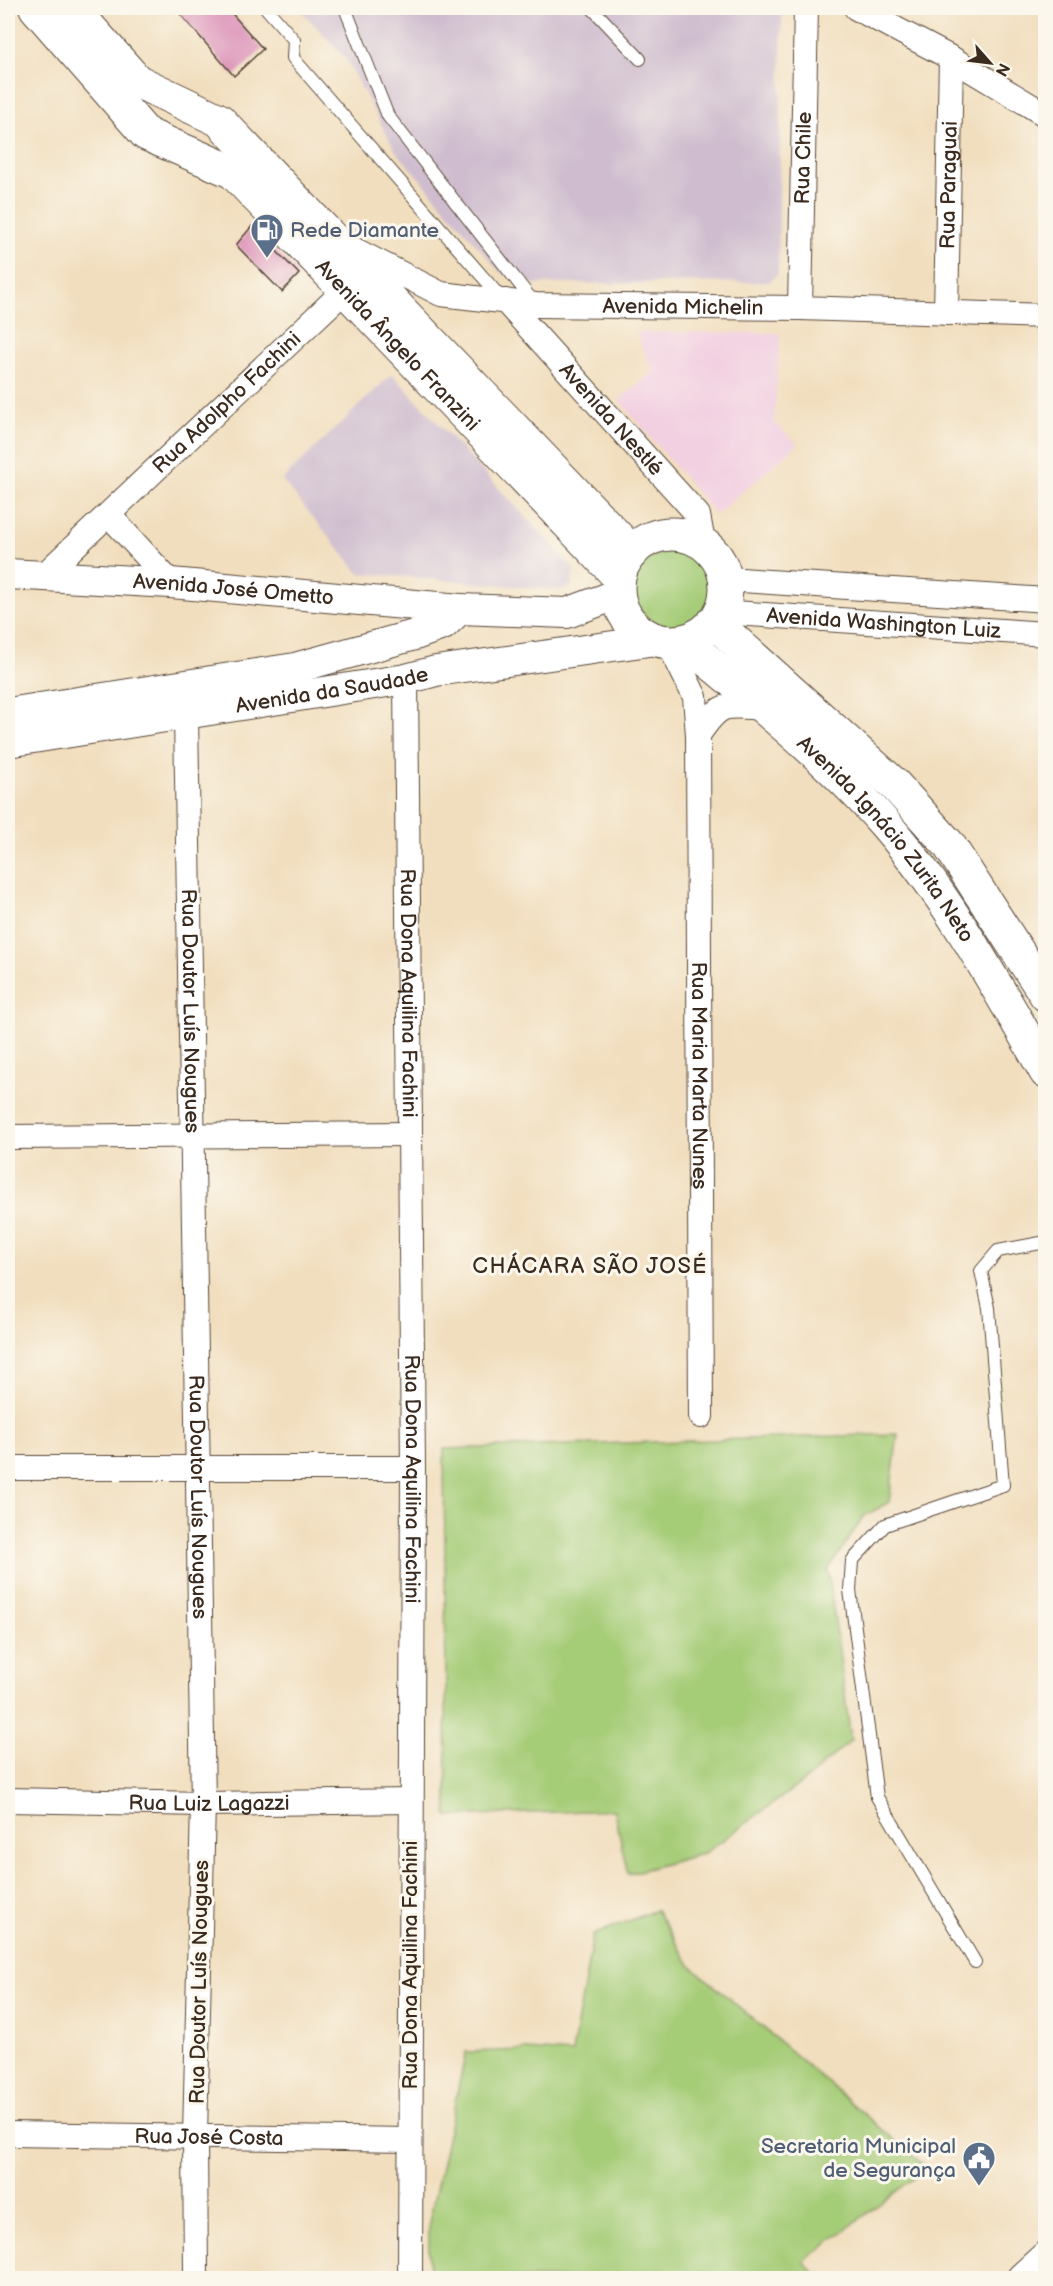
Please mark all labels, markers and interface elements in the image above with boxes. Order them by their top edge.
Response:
north arrow [960,33,1020,93]
text: N [991,60,1013,79]
street label: Rua Chile [790,111,817,205]
street label: Rua Paraguai [935,121,963,249]
fuel station icon: Rede Diamante [249,212,285,259]
place label: Rede Diamante [290,218,439,243]
street label: Avenida Ângelo Franzini [310,254,485,436]
street label: Avenida Michelin [603,294,764,321]
street label: Rua Adolpho Fachini [147,327,306,479]
street label: Avenida Nestlé [554,358,669,481]
street label: Avenida José Ometto [133,569,335,611]
street label: Avenida Washington Luiz [766,603,1003,644]
street label: Avenida da Saudade [234,662,431,719]
street label: Avenida Ignácio Zurita Neto [792,731,979,947]
street label: Rua Dona Aquilina Fachini [395,868,422,1118]
street label: Rua Doutor Luís Nougues [176,889,205,1133]
street label: Rua Maria Marta Nunes [686,962,712,1190]
district label: CHÁCARA SÃO JOSÉ [472,1252,708,1280]
street label: Rua Dona Aquilina Fachini [399,1354,425,1604]
street label: Rua Doutor Luís Nougues [183,1375,212,1619]
street label: Rua Luiz Lagazzi [128,1790,290,1817]
street label: Rua Dona Aquilina Fachini [398,1840,423,2090]
street label: Rua Doutor Luís Nougues [185,1860,214,2104]
street label: Rua José Costa [134,2124,284,2151]
place label: Secretaria Municipal de Segurança [761,2134,956,2183]
public building icon: Secretaria Municipal de Segurança [961,2140,997,2187]

